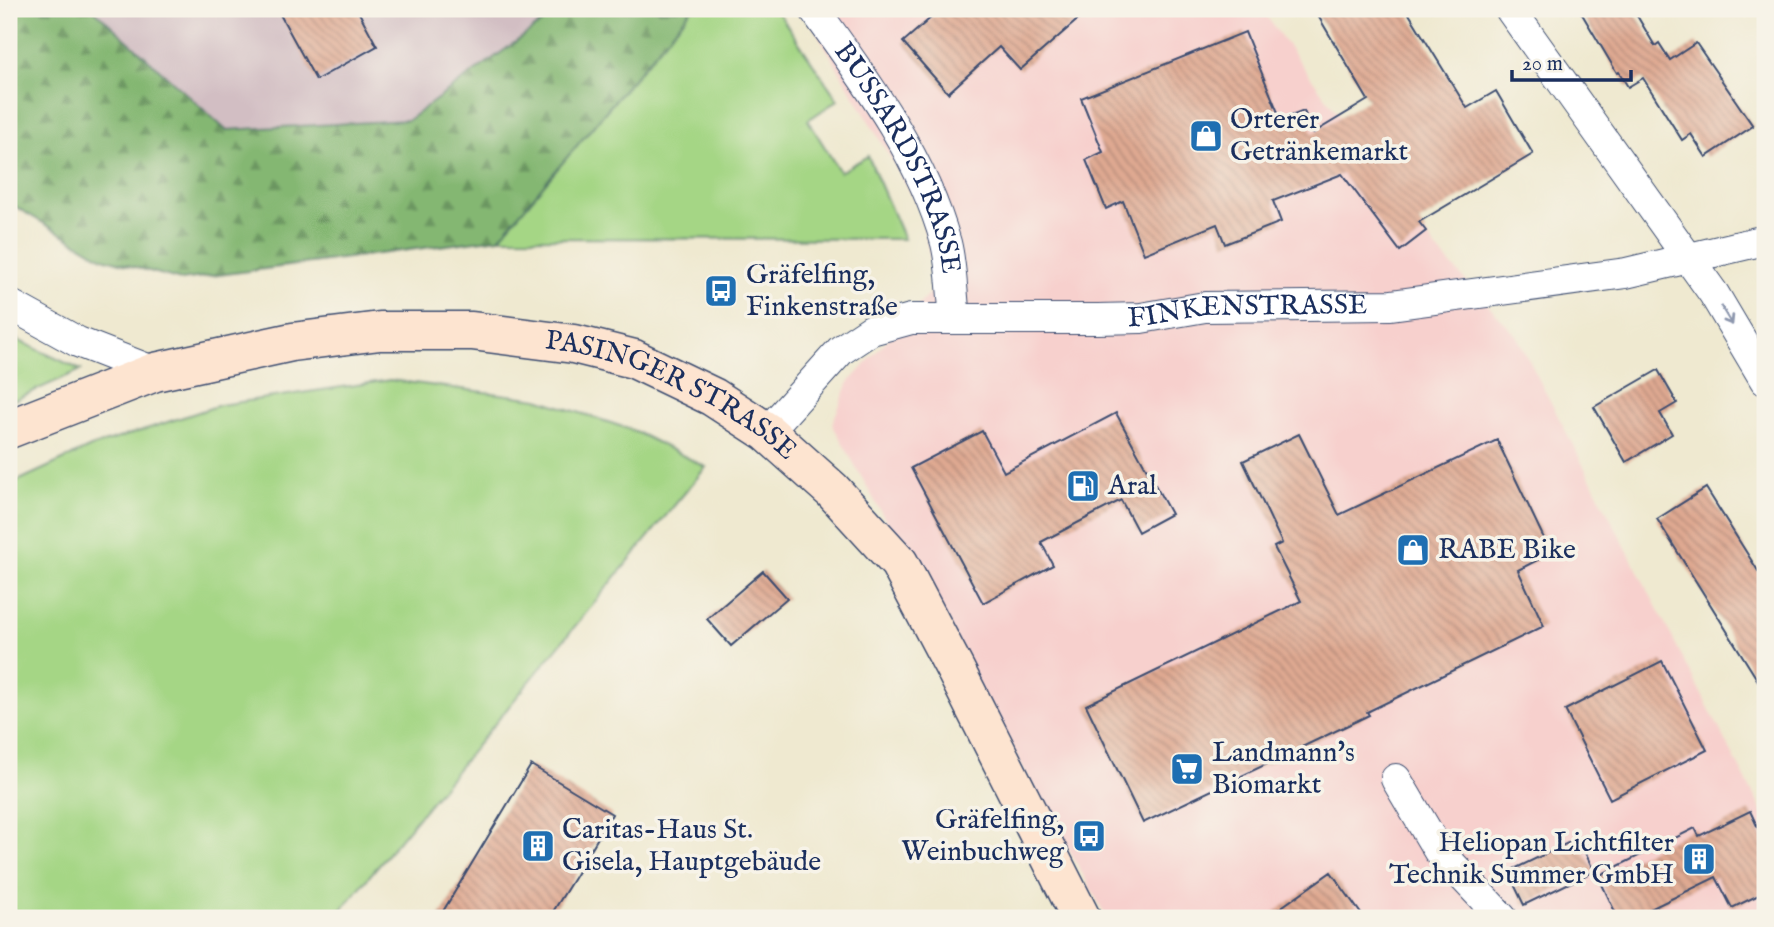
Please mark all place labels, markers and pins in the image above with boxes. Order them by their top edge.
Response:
place label: Orterer Getränkemarkt [1230,103,1409,170]
shop icon: Orterer Getränkemarkt [1187,117,1225,155]
place label: Gräfelfing, Finkenstraße [746,258,898,325]
bus stop icon: Gräfelfing, Finkenstraße [702,272,740,310]
fuel station icon: Aral [1064,467,1102,505]
place label: Aral [1107,469,1157,504]
shop icon: RABE Bike [1394,531,1432,569]
place label: RABE Bike [1438,533,1576,568]
place label: Landmann's Biomarkt [1212,736,1355,803]
supermarket icon: Landmann's Biomarkt [1168,750,1206,788]
place label: Gräfelfing, Weinbuchweg [901,803,1065,870]
place label: Caritas-Haus St. Gisela, Hauptgebäude [562,813,821,880]
bus stop icon: Gräfelfing, Weinbuchweg [1070,817,1108,855]
place label: Heliopan Lichtfilter Technik Summer GmbH [1389,826,1674,893]
building icon: Caritas-Haus St. Gisela, Hauptgebäude [519,827,557,865]
building icon: Heliopan Lichtfilter Technik Summer GmbH [1680,840,1718,878]

